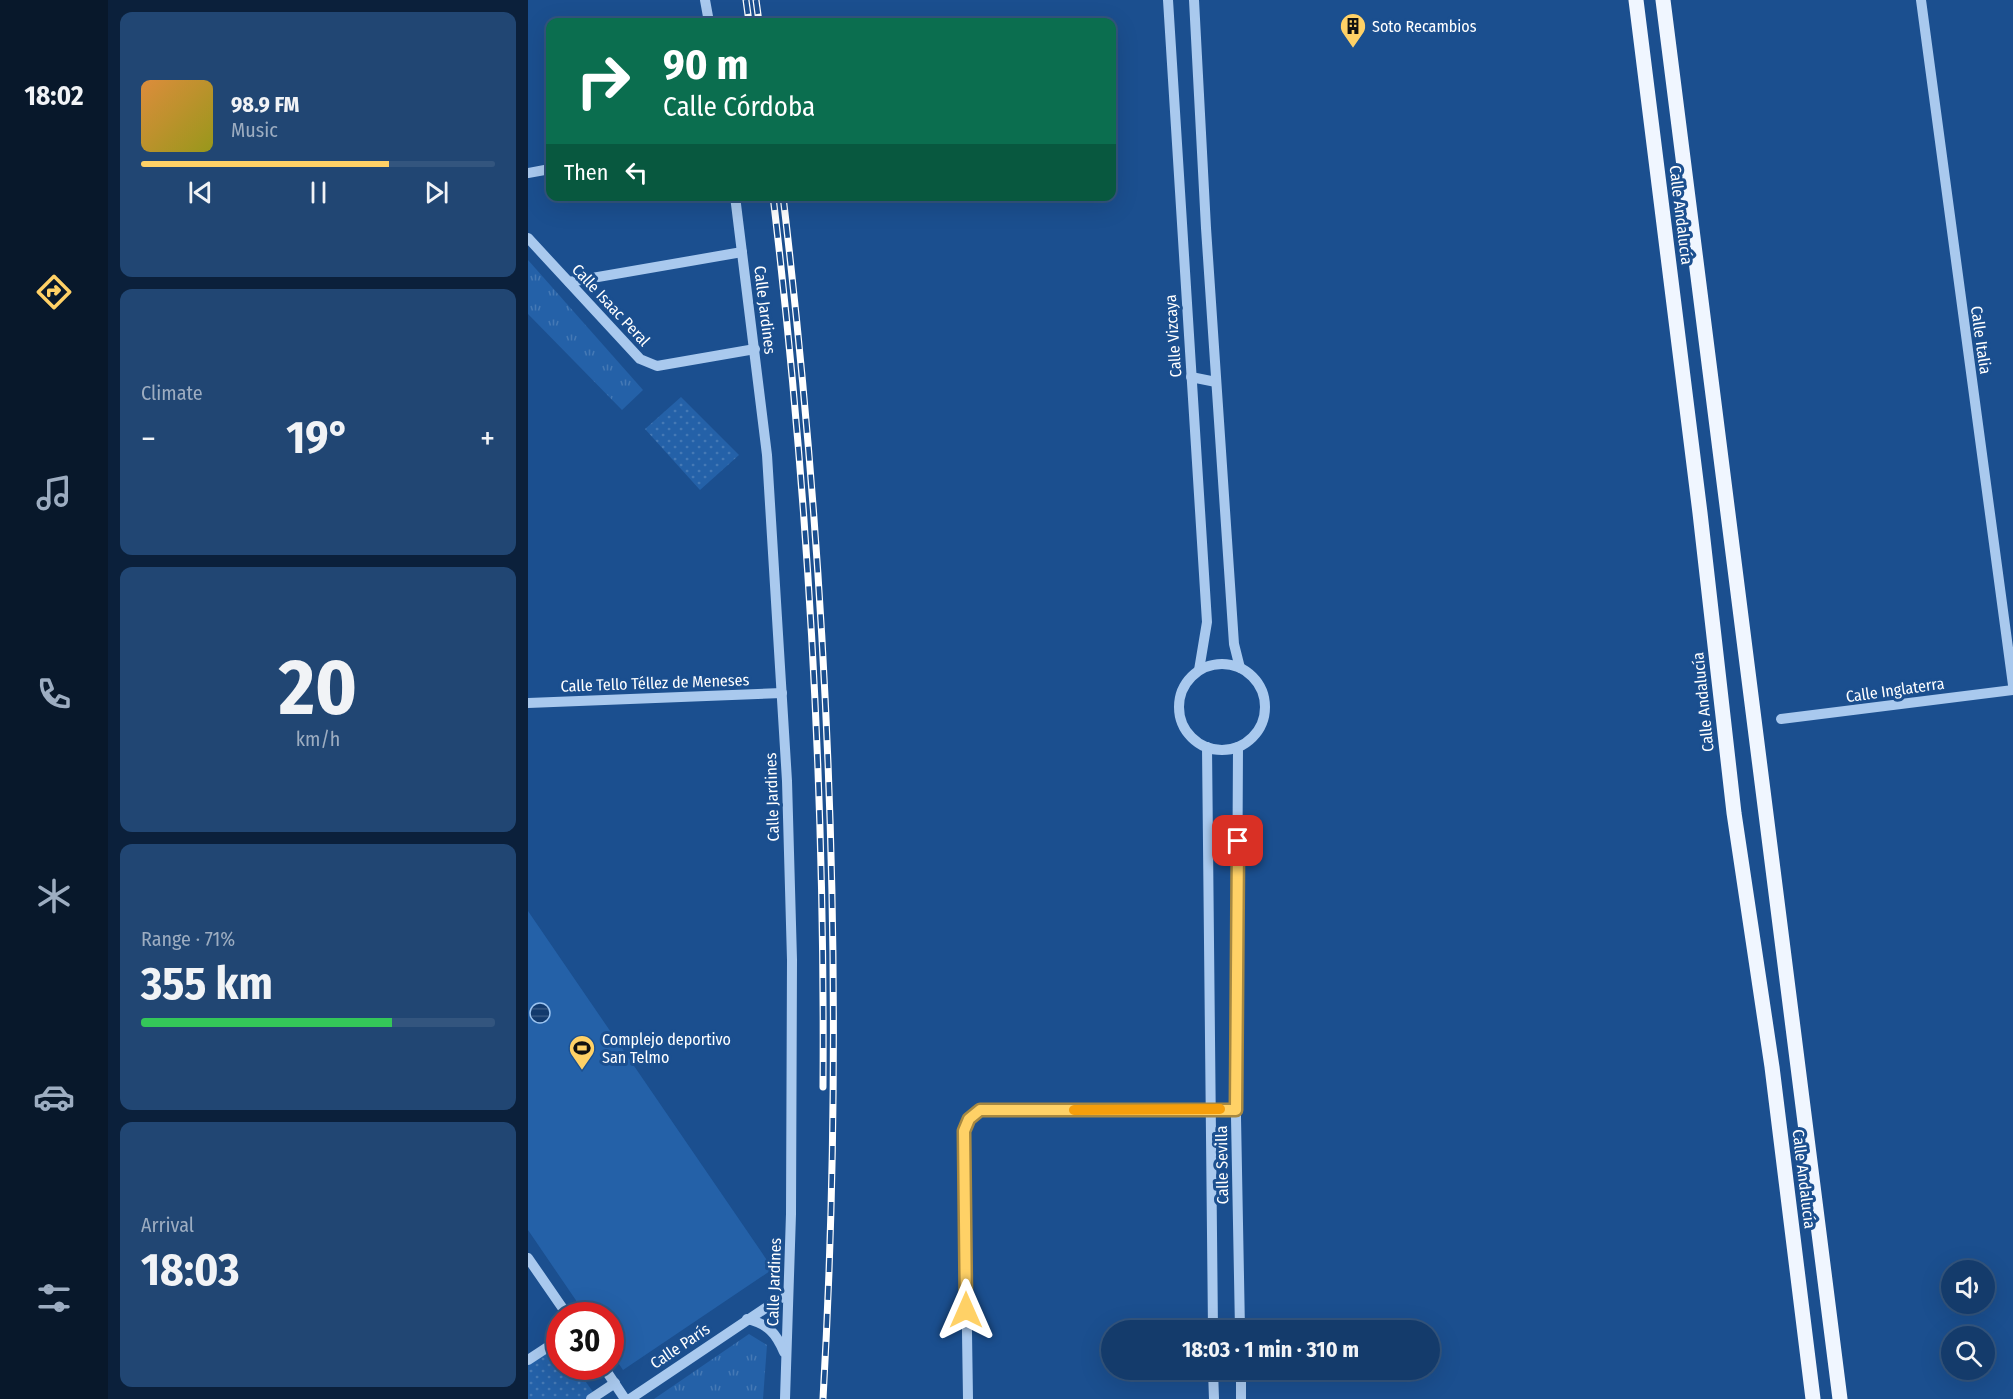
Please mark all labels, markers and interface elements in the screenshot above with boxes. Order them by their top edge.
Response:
building icon: Soto Recambios [1338,11,1368,49]
place label: Soto Recambios [1372,17,1477,36]
text: 90 m [663,40,748,90]
icon: right [564,42,642,120]
text: 18:02 [25,80,83,112]
text: 98.9 FM [231,91,299,118]
text: Calle Córdoba [663,91,815,123]
text: Music [231,118,278,142]
icon: left [620,156,653,189]
text: Then [564,159,608,186]
street label: Calle Andalucía [1665,164,1697,266]
icon: previous [184,176,217,209]
icon: pause [302,176,335,209]
icon: next [420,176,453,209]
street label: Calle Isaac Peral [568,260,654,350]
street label: Calle Jardines [750,265,780,355]
icon: directions [33,271,75,313]
street label: Calle Vizcaya [1161,294,1185,378]
street label: Calle Italia [1967,305,1995,376]
text: Climate [141,381,203,405]
text: 19° [286,411,350,465]
text: − [141,419,156,459]
text: + [480,419,495,459]
icon: music [33,472,75,514]
text: 20 [279,641,357,735]
street label: Calle Andalucía [1688,651,1718,753]
street label: Calle Tello Téllez de Meneses [560,670,750,696]
icon: phone [33,673,75,715]
street label: Calle Inglaterra [1845,674,1946,706]
text: km/h [296,727,340,751]
street label: Calle Jardines [761,752,783,842]
pin [1212,815,1263,866]
icon: arrive [1221,824,1254,857]
icon: climate [33,875,75,917]
text: Range · 71% [141,927,235,951]
text: 355 km [141,957,273,1011]
place label: Complejo deportivo San Telmo [602,1030,731,1067]
sports icon: Complejo deportivo San Telmo [567,1033,597,1071]
icon: car [33,1076,75,1118]
street label: Calle Sevilla [1212,1125,1232,1205]
street label: Calle Andalucía [1788,1128,1820,1230]
text: Arrival [141,1213,194,1237]
street label: Calle Jardines [763,1237,785,1327]
text: 18:03 [141,1243,240,1297]
map controls [1941,1260,1995,1380]
button: sound [1941,1260,1995,1314]
icon: filters [33,1277,75,1319]
position arrow [934,1278,998,1342]
speed limit sign: 30 [546,1302,624,1380]
street label: Calle París [647,1319,713,1373]
button: search [1941,1326,1995,1380]
text: 18:03 · 1 min · 310 m [1182,1336,1359,1363]

